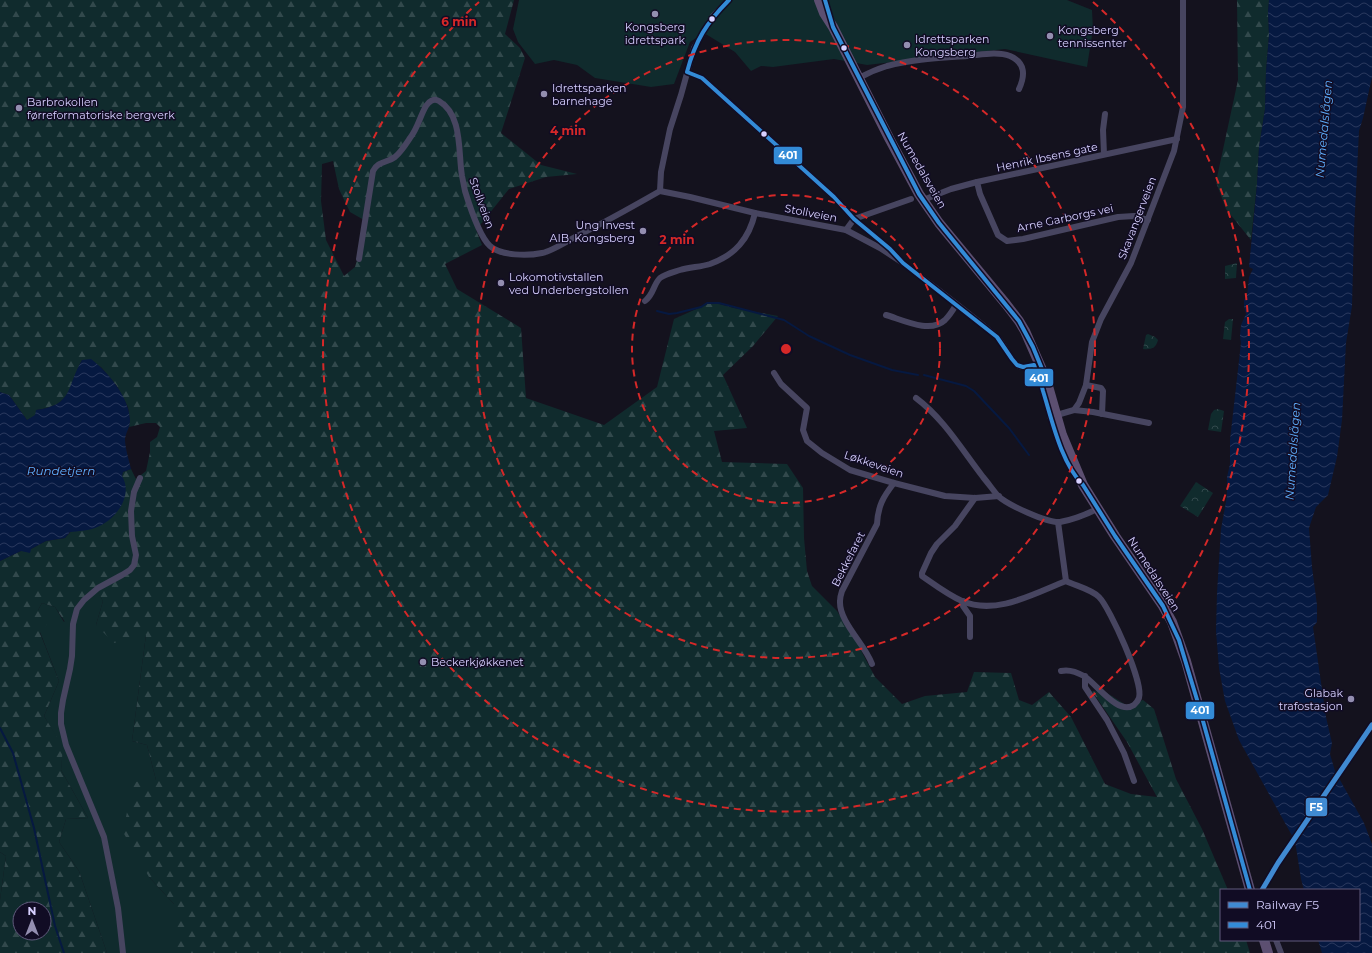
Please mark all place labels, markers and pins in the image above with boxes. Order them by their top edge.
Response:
marker: Kongsberg idrettspark [650,9,660,19]
unlabelled marker [707,14,717,24]
place label: Kongsberg idrettspark [625,20,686,47]
place label: Kongsberg tennissenter [1058,23,1127,50]
marker: Kongsberg tennissenter [1045,31,1055,41]
place label: Idrettsparken Kongsberg [915,32,990,59]
marker: Idrettsparken Kongsberg [902,40,912,50]
unlabelled marker [839,43,849,53]
place label: Idrettsparken barnehage [552,81,627,108]
marker: Idrettsparken barnehage [539,89,549,99]
place label: Barbrokollen førreformatoriske bergverk [27,95,175,122]
marker: Barbrokollen førreformatoriske bergverk [14,103,24,113]
unlabelled marker [759,129,769,139]
place label: Ung Invest AIB, Kongsberg [550,218,636,245]
marker: Ung Invest AIB, Kongsberg [638,226,648,236]
place label: Lokomotivstallen ved Underbergstollen [509,270,629,297]
marker: Lokomotivstallen ved Underbergstollen [496,278,506,288]
centre of rings [779,342,793,356]
unlabelled marker [1074,476,1084,486]
place label: Beckerkjøkkenet [431,655,524,669]
marker: Beckerkjøkkenet [418,657,428,667]
place label: Glabak trafostasjon [1279,686,1343,713]
marker: Glabak trafostasjon [1346,694,1356,704]

